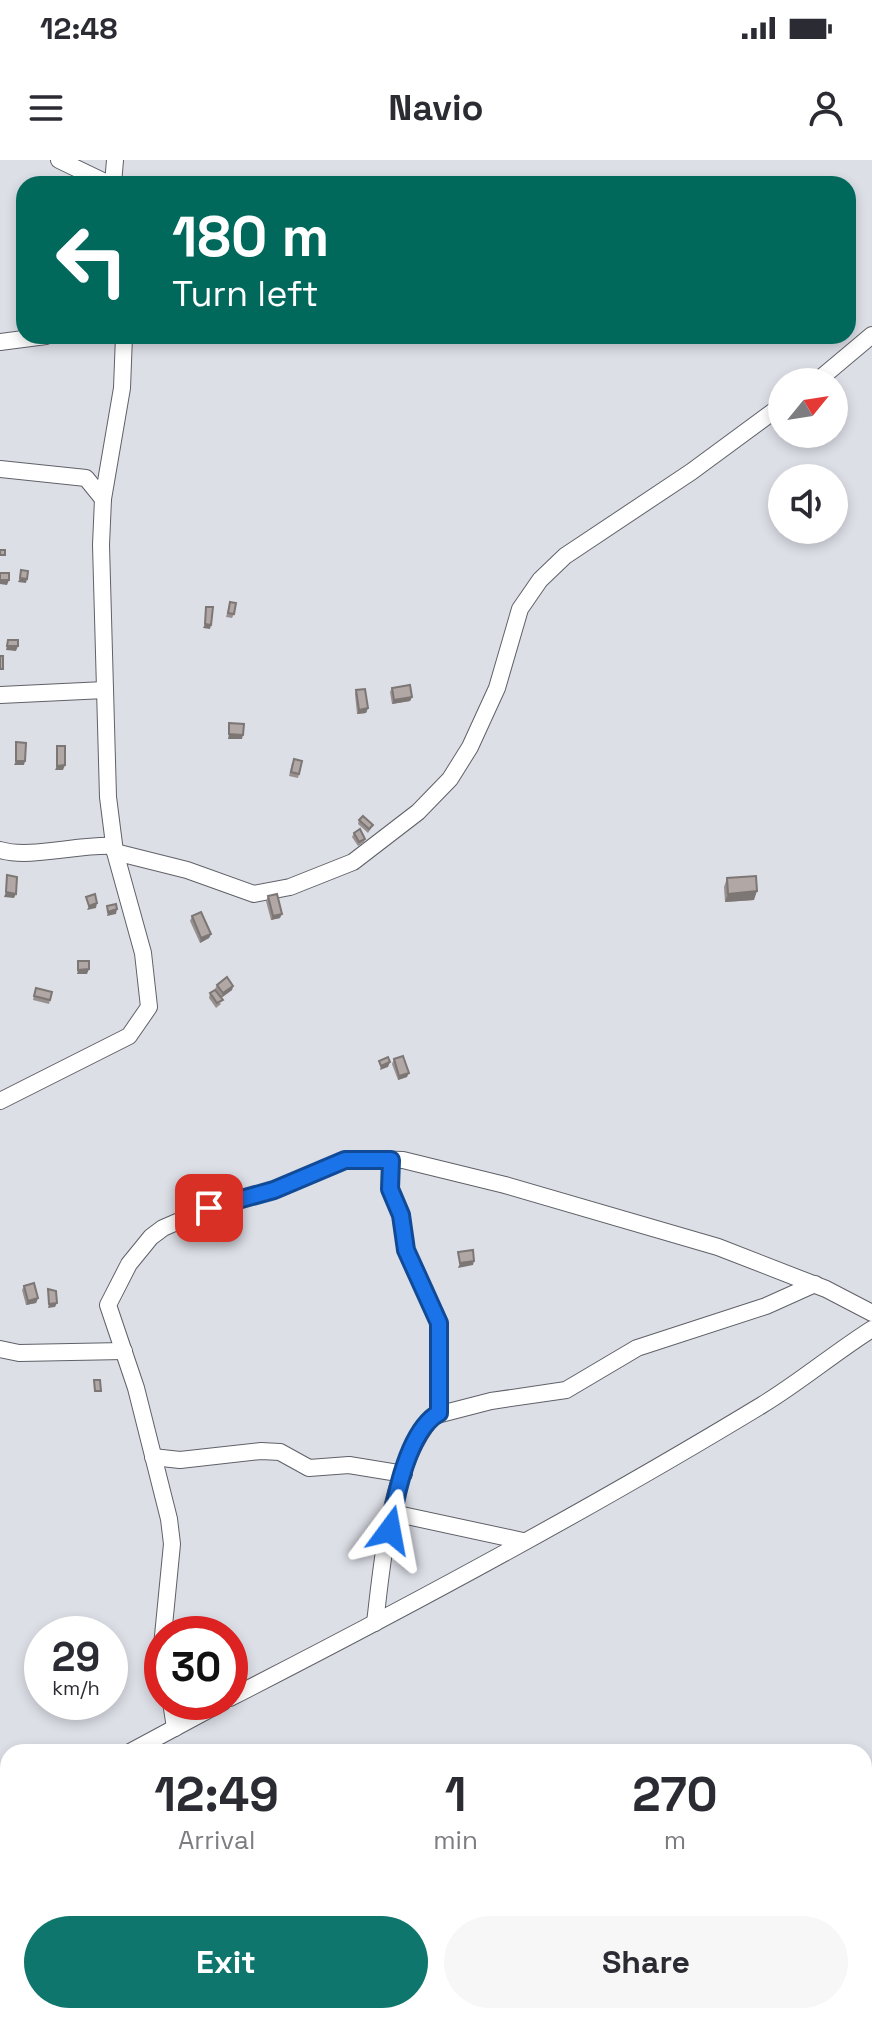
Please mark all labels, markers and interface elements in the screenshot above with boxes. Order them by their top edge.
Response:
text: 12:48 [40,9,117,48]
text: Navio [388,85,484,131]
icon: menu [24,86,68,130]
icon: person [804,86,848,130]
text: 180 m [172,201,329,272]
icon: left [40,208,144,312]
text: Turn left [172,271,319,317]
north arrow [768,368,848,448]
map controls [768,368,848,544]
button: sound [768,464,848,544]
pin [175,1174,243,1242]
icon: arrive [187,1186,231,1230]
position arrow [348,1488,432,1572]
speed limit sign: 30 [144,1616,248,1720]
text: 29 [52,1632,100,1683]
text: km/h [52,1675,100,1701]
text: 12:49 [154,1764,279,1825]
text: 1 [445,1764,466,1825]
text: 270 [632,1764,718,1825]
text: Arrival [178,1823,255,1857]
text: min [433,1823,478,1857]
text: m [664,1823,686,1857]
button: Exit [24,1916,428,2008]
button: Share [444,1916,848,2008]

